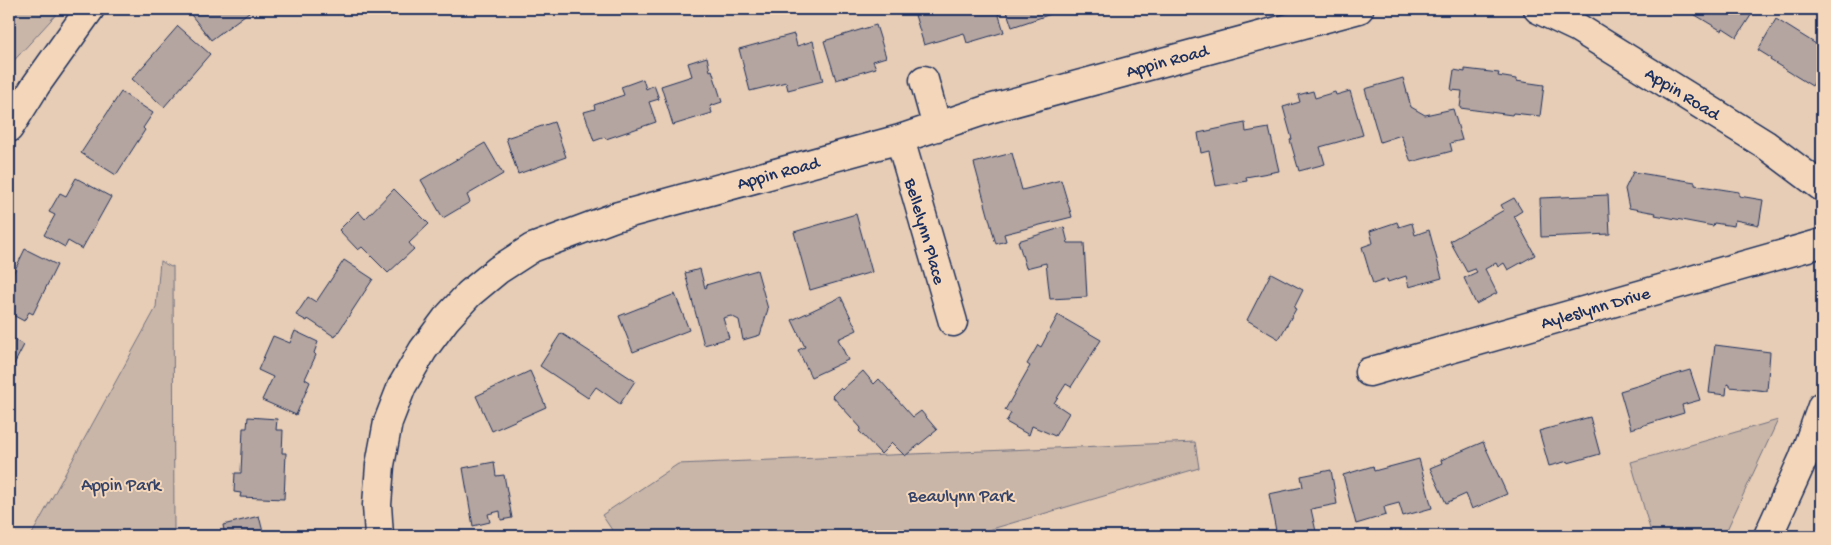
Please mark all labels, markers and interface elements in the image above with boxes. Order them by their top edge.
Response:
street label: Appin Road [1124,41,1213,83]
street label: Appin Road [1640,64,1724,127]
street label: Appin Road [735,153,824,195]
street label: Bellelynn Place [898,175,949,288]
street label: Ayleslynn Drive [1539,284,1653,335]
park label: Appin Park [81,476,163,497]
park label: Beaulynn Park [907,487,1016,508]

